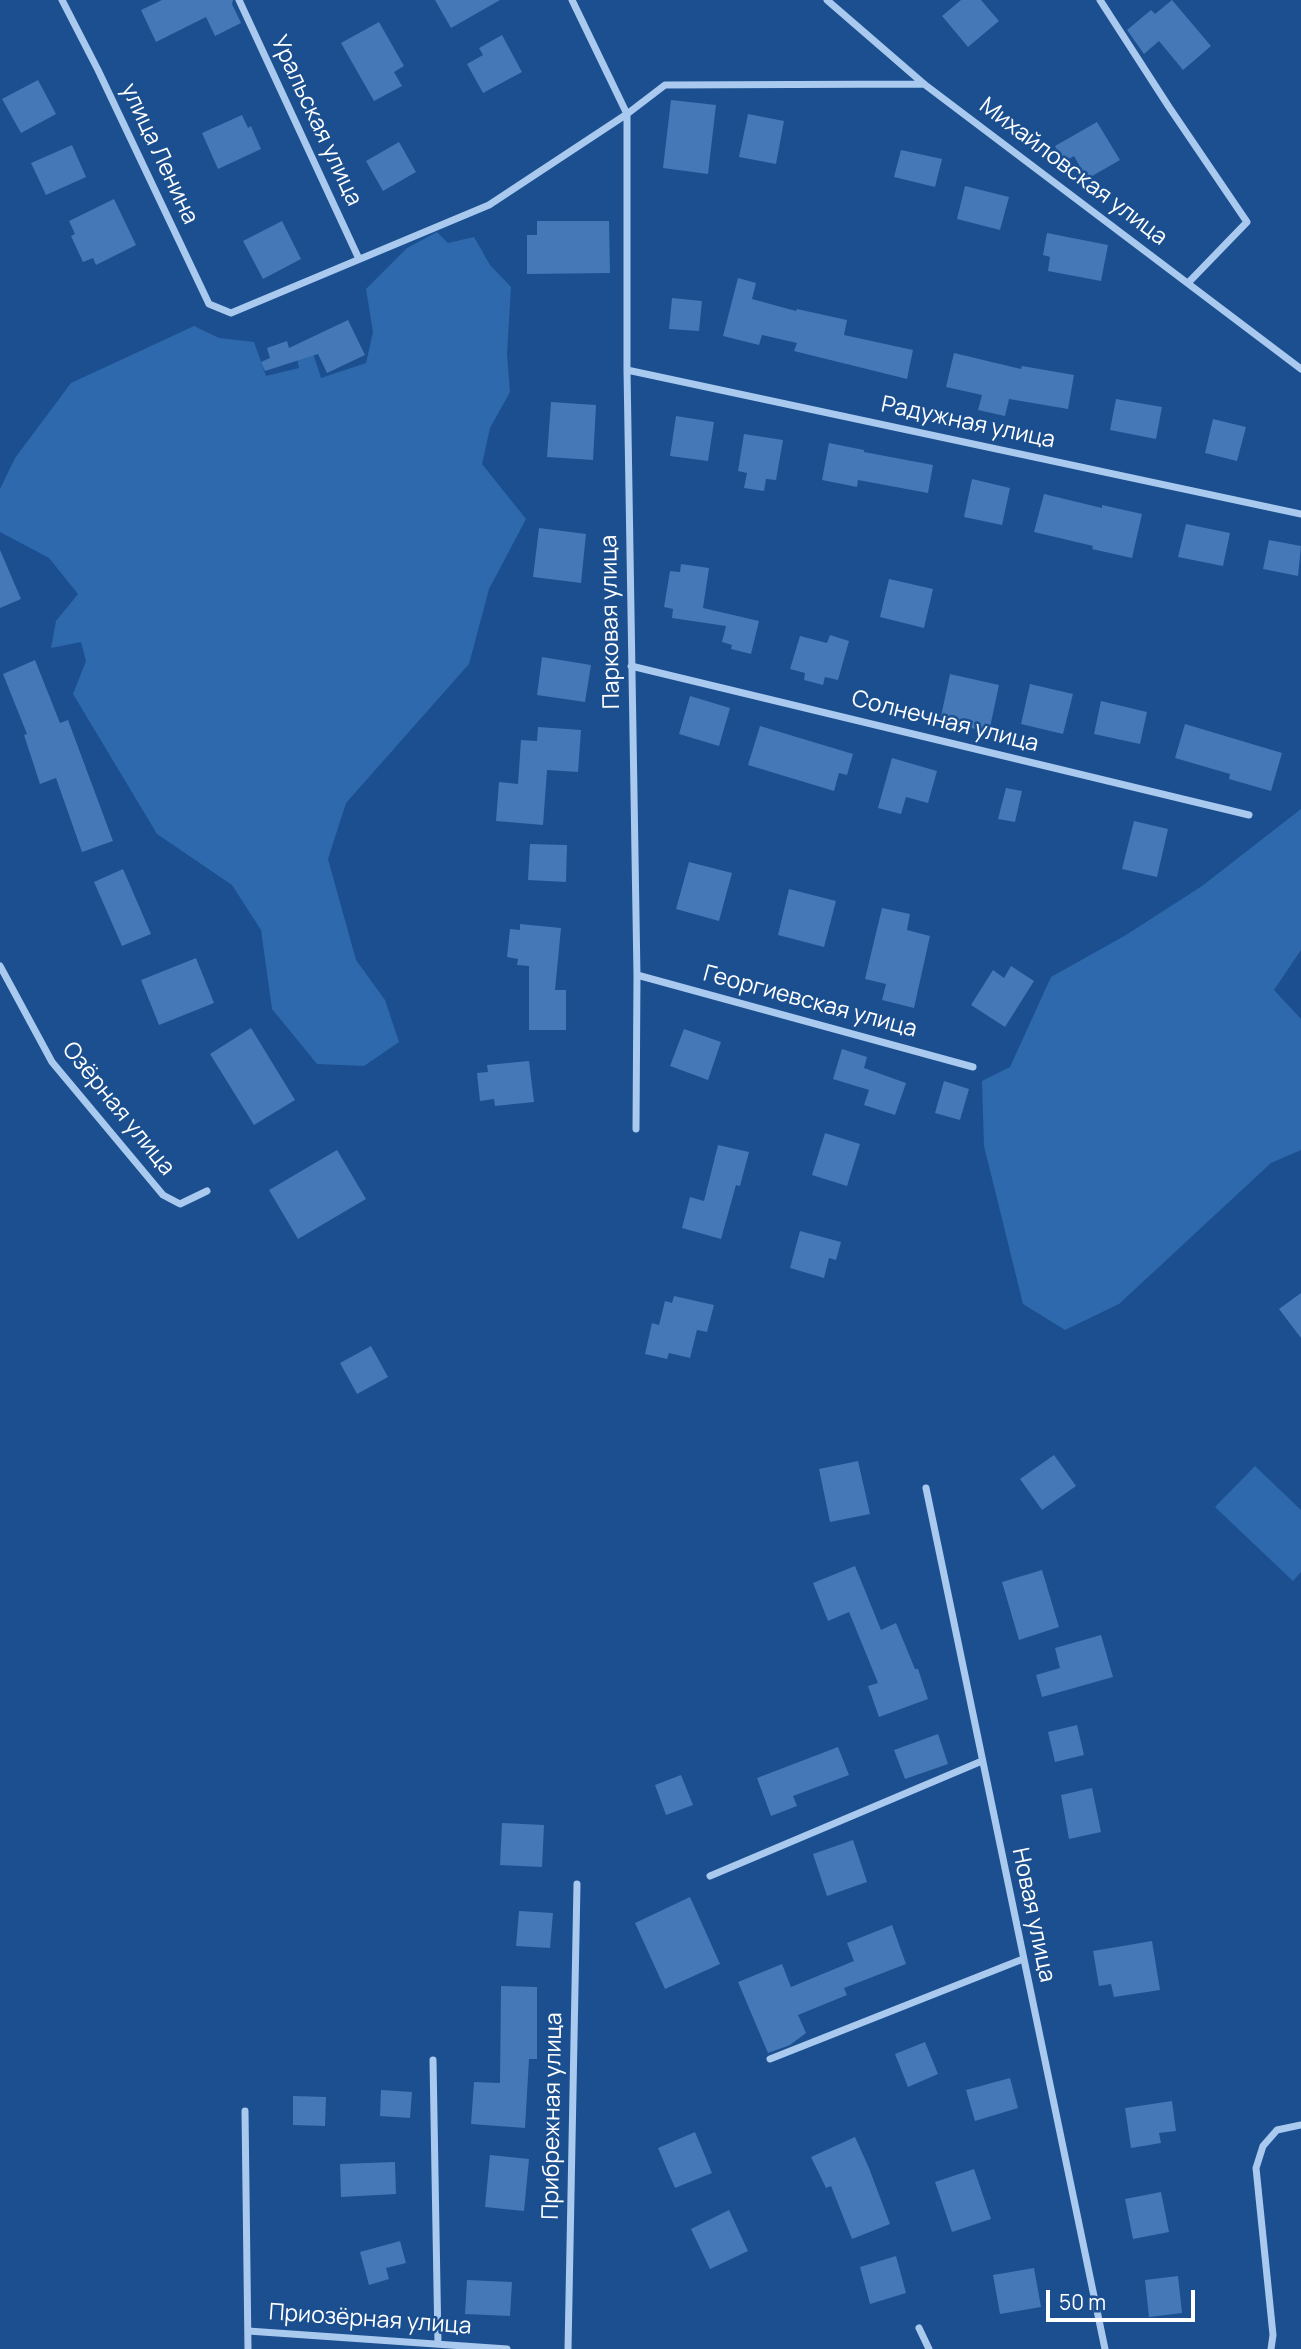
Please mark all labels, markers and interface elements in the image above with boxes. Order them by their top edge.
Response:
street label: Уральская улица [265,32,367,210]
street label: улица Ленина [114,79,204,229]
street label: Михайловская улица [974,92,1172,252]
street label: Радужная улица [878,391,1058,455]
street label: Парковая улица [596,535,626,709]
street label: Солнечная улица [849,685,1041,759]
street label: Георгиевская улица [700,960,920,1044]
street label: Озёрная улица [56,1037,180,1181]
street label: Новая улица [1005,1845,1061,1985]
street label: Прибрежная улица [537,2012,569,2220]
scale bar [1049,2276,1198,2320]
text: 50 m [1059,2288,1106,2316]
street label: Приозёрная улица [268,2299,472,2341]

